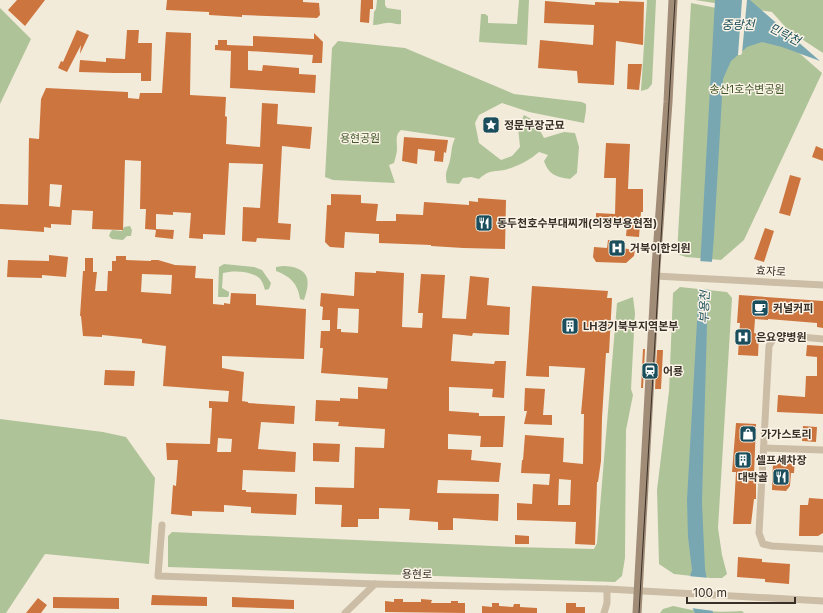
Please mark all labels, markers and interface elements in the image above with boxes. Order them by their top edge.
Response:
water label: 중랑천 [721,17,757,32]
water label: 민락천 [767,20,805,49]
park label: 송산1호수변공원 [709,82,785,96]
place icon: 정문부장군묘 [481,115,501,135]
place label: 정문부장군묘 [504,118,565,132]
park label: 용현공원 [340,131,380,145]
restaurant icon: 동두천호수부대찌개(의정부용현점) [474,213,494,233]
place label: 동두천호수부대찌개(의정부용현점) [497,216,657,230]
hospital icon: 거북이한의원 [607,238,627,258]
place label: 거북이한의원 [630,241,691,255]
street label: 효자로 [755,263,787,279]
water label: 부용천 [696,288,712,324]
cafe icon: 커널커피 [750,298,770,318]
place label: 커널커피 [773,301,813,315]
building icon: LH경기북부지역본부 [560,316,580,336]
place label: LH경기북부지역본부 [583,319,678,333]
hospital icon: 은요양병원 [733,327,753,347]
place label: 은요양병원 [756,330,807,344]
station icon: 어룡 [640,361,660,381]
place label: 어룡 [663,364,683,378]
shop icon: 가가스토리 [738,424,758,444]
place label: 가가스토리 [761,427,812,441]
building icon: 셀프세차장 [733,450,753,470]
place label: 셀프세차장 [756,453,807,467]
restaurant icon: 대박골 [771,467,791,487]
place label: 대박골 [738,470,768,484]
street label: 용현로 [402,567,432,581]
scale bar [687,579,795,605]
text: 100 m [693,585,727,600]

